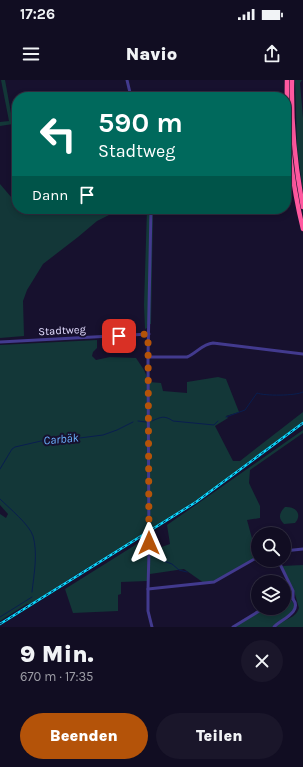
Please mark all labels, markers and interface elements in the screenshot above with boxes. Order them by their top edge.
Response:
text: 17:26 [20,5,55,23]
icon: menu [20,43,42,65]
text: Navio [126,43,177,65]
icon: share [261,43,283,65]
text: 590 m [98,106,183,139]
icon: left [32,108,84,160]
text: Stadtweg [98,140,175,162]
icon: arrive [76,184,98,206]
text: Dann [32,186,68,204]
pin [102,319,136,353]
street label: Stadtweg [38,323,87,338]
icon: arrive [108,325,130,347]
water label: Carbäk [43,430,80,448]
position arrow [128,522,170,564]
map controls [251,527,291,615]
button: search [251,527,291,567]
button: layers [251,575,291,615]
text: 9 Min. [20,640,94,668]
button: close [241,640,283,682]
text: 670 m · 17:35 [20,669,93,684]
button: Beenden [20,713,148,759]
button: Teilen [156,713,283,759]

